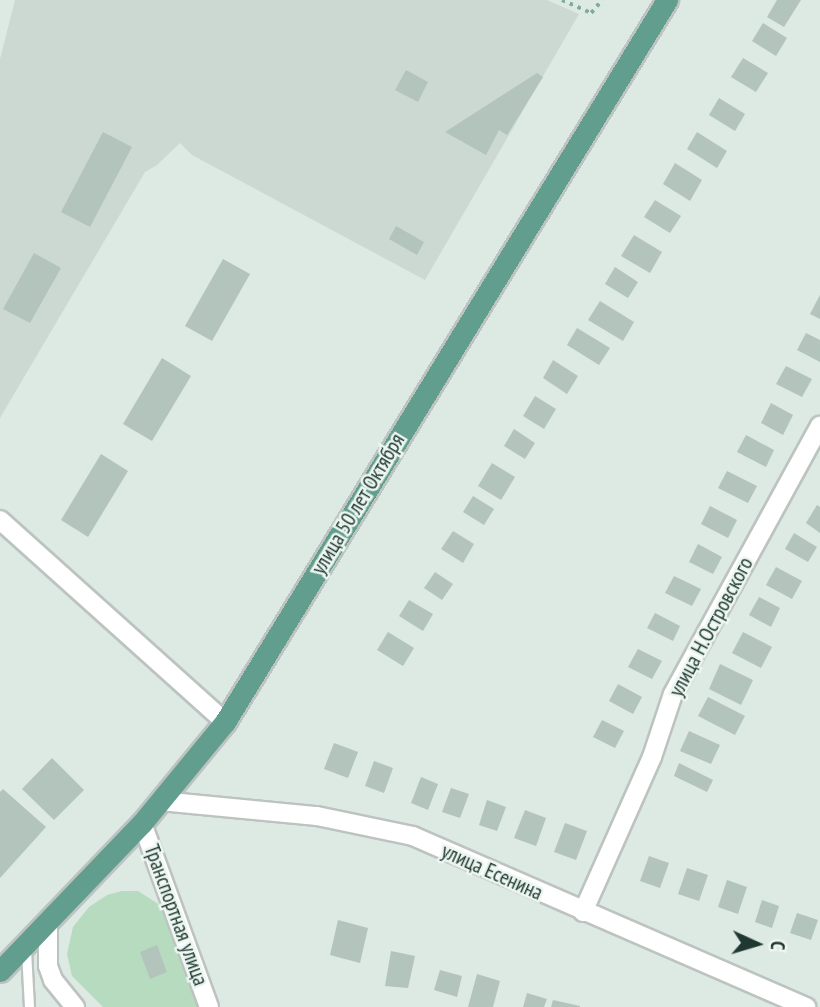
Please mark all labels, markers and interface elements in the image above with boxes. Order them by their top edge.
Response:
street label: улица 50 лет Октября [306,429,410,579]
street label: улица Н.Островского [664,553,758,701]
street label: улица Есенина [437,838,547,906]
street label: Транспортная улица [139,841,213,989]
north arrow [722,909,792,979]
text: С [766,940,790,951]

